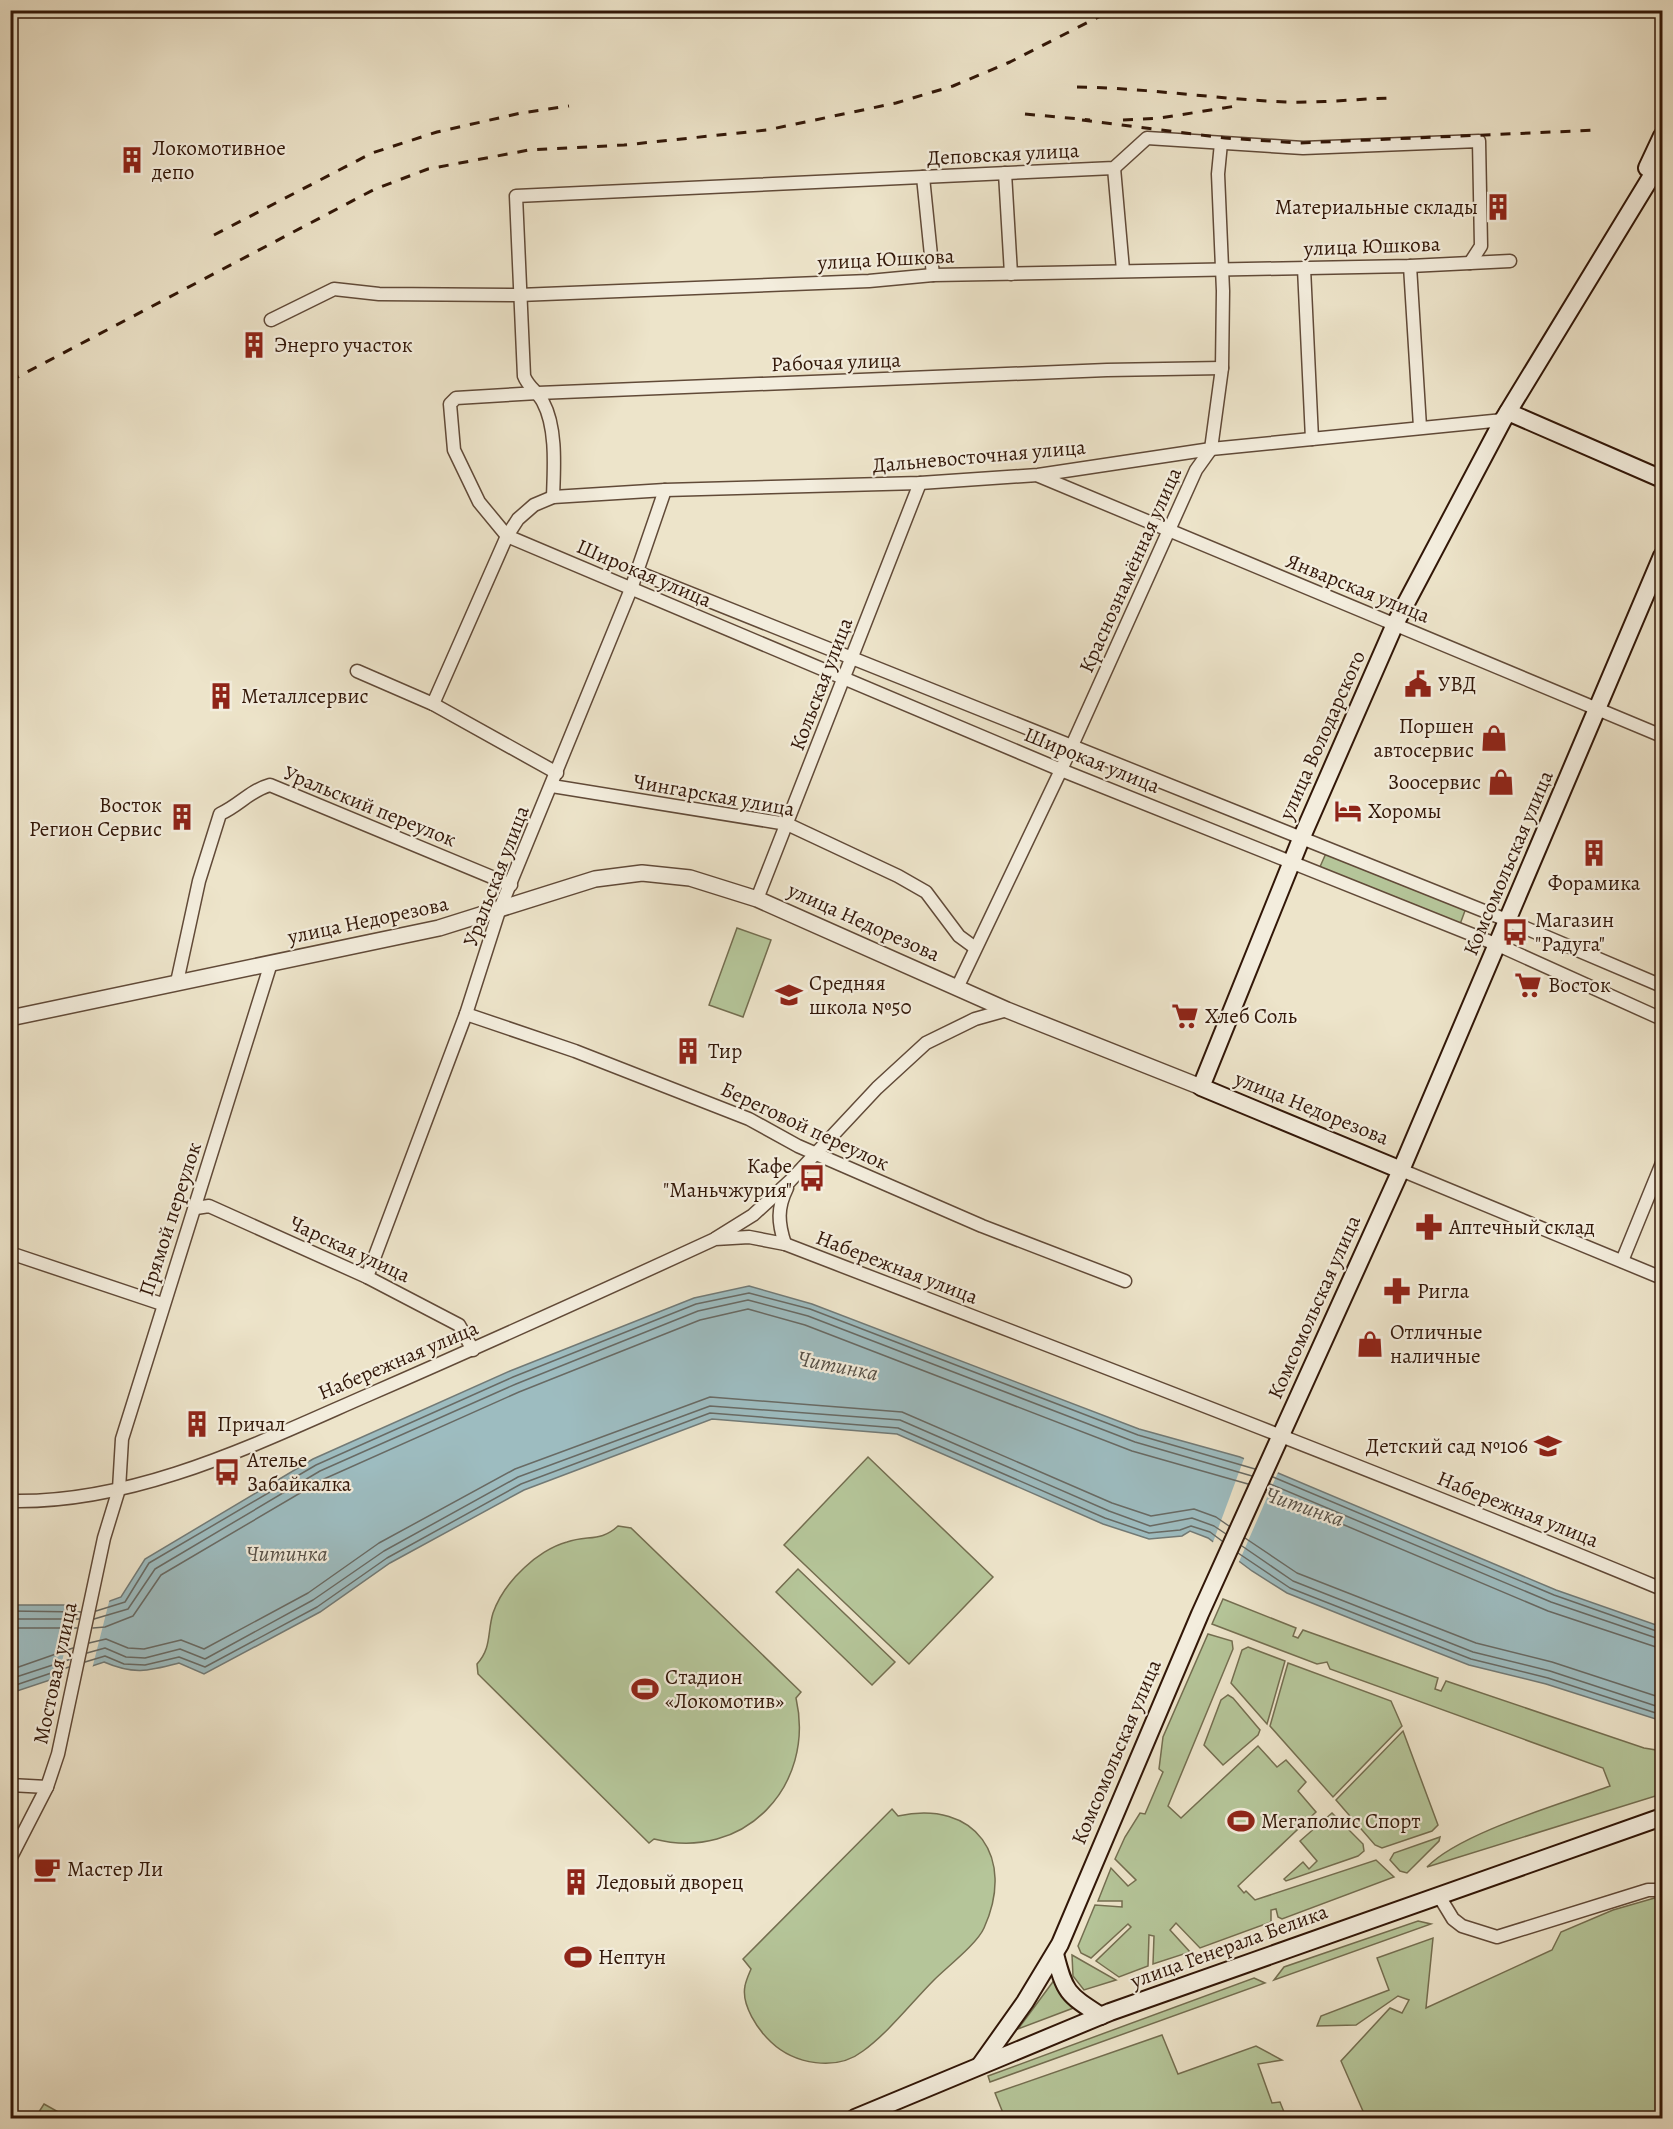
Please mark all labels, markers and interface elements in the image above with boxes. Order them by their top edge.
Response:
place label: Локомотивное депо [151,134,286,186]
street label: Деповская улица [926,136,1080,172]
building icon: Локомотивное депо [117,145,147,175]
building icon: Материальные склады [1483,192,1513,222]
place label: Материальные склады [1275,193,1478,221]
street label: улица Юшкова [1302,230,1441,262]
street label: улица Юшкова [816,241,955,277]
building icon: Энерго участок [239,330,269,360]
place label: Энерго участок [274,331,413,359]
street label: Рабочая улица [770,346,902,378]
street label: Дальневосточная улица [871,433,1087,479]
street label: Краснознамённая улица [1072,463,1188,677]
street label: Широкая улица [572,532,716,614]
street label: Январская улица [1282,546,1434,630]
street label: Кольская улица [783,613,859,754]
street label: улица Володарского [1272,646,1372,825]
public building icon: УВД [1403,669,1433,699]
place label: УВД [1438,670,1476,698]
building icon: Металлсервис [206,681,236,711]
place label: Металлсервис [241,682,369,710]
place label: Поршен автосервис [1374,712,1474,764]
street label: Широкая улица [1020,720,1164,800]
shop icon: Поршен автосервис [1479,723,1509,753]
street label: Уральский переулок [279,759,461,853]
street label: Комсомольская улица [1456,766,1560,960]
street label: Чингарская улица [631,767,797,823]
shop icon: Зоосервис [1486,767,1516,797]
place label: Зоосервис [1388,768,1481,796]
place label: Восток Регион Сервис [29,791,162,843]
hotel icon: Хоромы [1333,796,1363,826]
place label: Хоромы [1368,797,1442,825]
street label: Уральская улица [456,801,536,950]
building icon: Восток Регион Сервис [167,802,197,832]
building icon: Форамика [1579,838,1609,868]
place label: Форамика [1548,869,1641,897]
street label: улица Недорезова [783,876,945,968]
street label: улица Недорезова [284,889,451,951]
place label: Магазин "Радуга" [1535,906,1614,958]
bus stop icon: Магазин "Радуга" [1500,917,1530,947]
place label: Средняя школа №50 [809,969,912,1021]
supermarket icon: Восток [1513,970,1543,1000]
place label: Восток [1548,971,1611,999]
school or university icon: Средняя школа №50 [774,980,804,1010]
supermarket icon: Хлеб Соль [1170,1001,1200,1031]
place label: Хлеб Соль [1205,1002,1297,1030]
building icon: Тир [673,1036,703,1066]
place label: Тир [708,1037,742,1065]
street label: улица Недорезова [1230,1064,1393,1152]
street label: Береговой переулок [716,1075,894,1177]
street label: Прямой переулок [132,1138,208,1300]
place label: Кафе "Маньчжурия" [663,1152,792,1204]
bus stop icon: Кафе "Маньчжурия" [797,1163,827,1193]
street label: Чарская улица [285,1209,415,1289]
street label: Комсомольская улица [1261,1210,1367,1403]
pharmacy icon: Аптечный склад [1414,1212,1444,1242]
place label: Аптечный склад [1448,1213,1595,1241]
street label: Набережная улица [812,1223,982,1311]
pharmacy icon: Ригла [1382,1276,1412,1306]
place label: Ригла [1417,1277,1470,1305]
street label: Набережная улица [314,1313,483,1406]
place label: Отличные наличные [1390,1318,1482,1370]
shop icon: Отличные наличные [1355,1329,1385,1359]
water label: Читинка [795,1343,881,1388]
building icon: Причал [182,1409,212,1439]
place label: Причал [217,1410,285,1438]
school or university icon: Детский сад №106 [1533,1431,1563,1461]
place label: Детский сад №106 [1366,1432,1528,1460]
place label: Ателье Забайкалка [246,1446,352,1498]
bus stop icon: Ателье Забайкалка [212,1457,242,1487]
street label: Набережная улица [1433,1464,1603,1554]
water label: Читинка [1261,1479,1348,1534]
water label: Читинка [246,1539,328,1569]
street label: Мостовая улица [26,1599,84,1747]
street label: Комсомольская улица [1064,1655,1168,1849]
place label: Стадион «Локомотив» [665,1663,784,1715]
sports icon: Стадион «Локомотив» [630,1674,660,1704]
sports icon: Мегаполис Спорт [1226,1806,1256,1836]
place label: Мегаполис Спорт [1261,1807,1421,1835]
cafe icon: Мастер Ли [32,1854,62,1884]
place label: Мастер Ли [67,1855,163,1883]
building icon: Ледовый дворец [561,1867,591,1897]
place label: Ледовый дворец [596,1868,743,1896]
street label: улица Генерала Белика [1126,1897,1332,1995]
sports icon: Нептун [563,1942,593,1972]
place label: Нептун [598,1943,666,1971]

